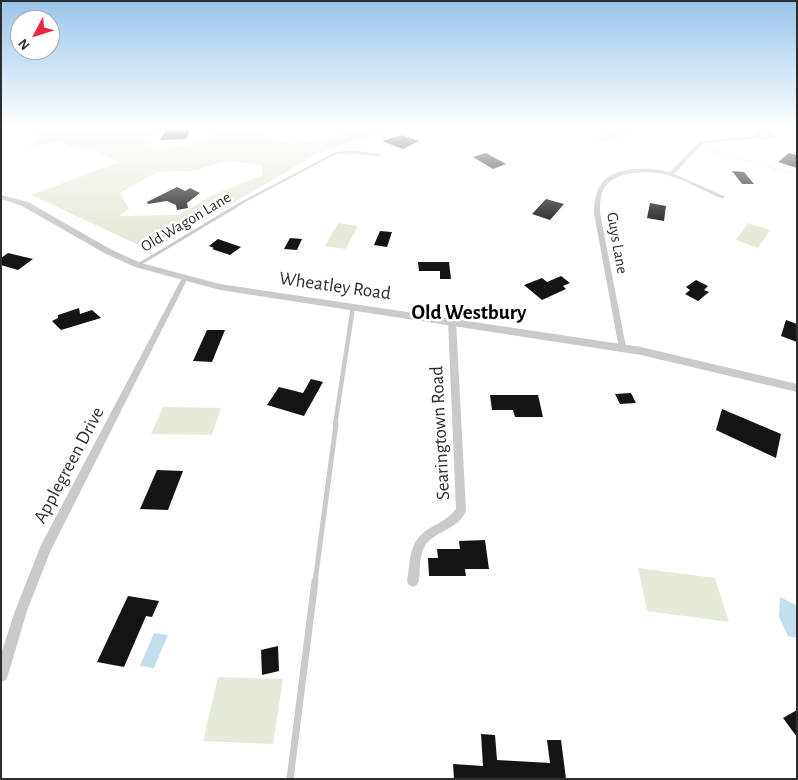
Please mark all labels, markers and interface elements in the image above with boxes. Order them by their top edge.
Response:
north arrow [10,10,60,60]
text: N [16,36,33,52]
street label: Old Wagon Lane [137,188,235,256]
street label: Guys Lane [602,211,632,275]
street label: Wheatley Road [278,267,392,305]
district label: Old Westbury [412,300,526,326]
street label: Searingtown Road [425,365,455,501]
street label: Applegreen Drive [29,403,109,527]

